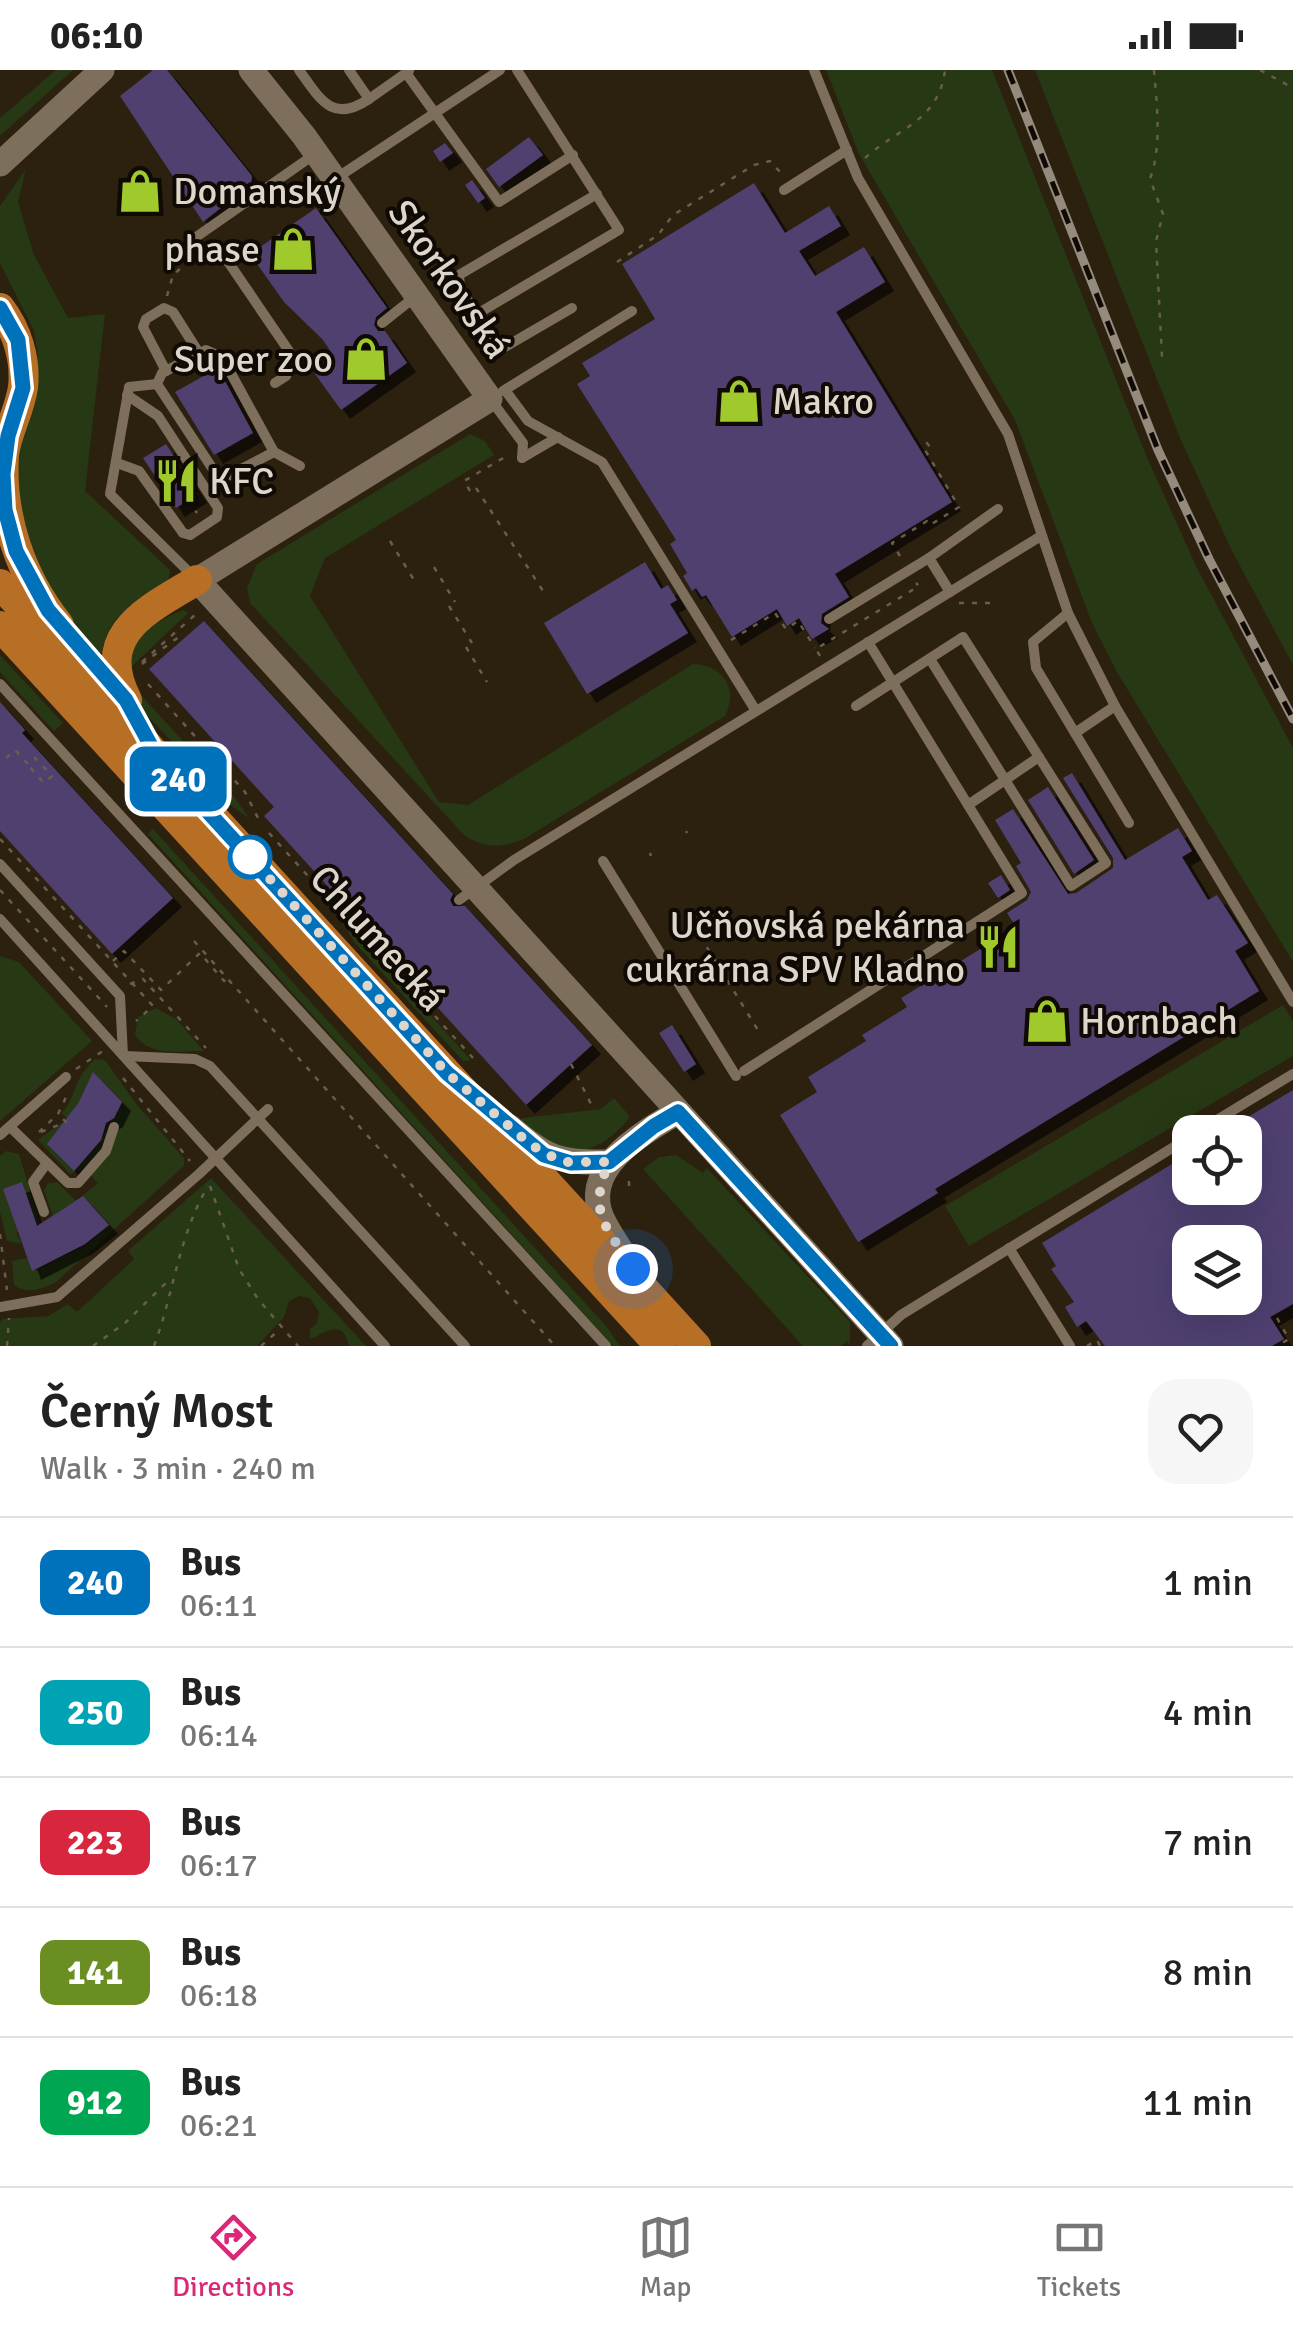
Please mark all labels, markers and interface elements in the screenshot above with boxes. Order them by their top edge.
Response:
text: 06:10 [50,12,143,59]
shop icon: Domanský [116,167,164,215]
place label: Domanský [173,168,341,215]
street label: Skorkovská [378,191,521,368]
shop icon: phase [269,225,317,273]
place label: phase [164,226,260,273]
shop icon: Super zoo [342,335,390,383]
place label: Super zoo [174,336,333,383]
shop icon: Makro [715,377,763,425]
place label: Makro [772,378,874,425]
restaurant icon: KFC [152,457,200,505]
place label: KFC [209,458,274,505]
line badge: 240 [120,746,236,812]
text: 240 [150,758,206,801]
unlabelled marker [229,836,271,878]
street label: Chlumecká [300,855,456,1021]
place label: Učňovská pekárna cukrárna SPV Kladno [625,902,965,993]
restaurant icon: Učňovská pekárna cukrárna SPV Kladno [974,923,1022,971]
shop icon: Hornbach [1023,997,1071,1045]
place label: Hornbach [1080,998,1238,1045]
map controls [1172,1115,1262,1315]
button: locate [1172,1115,1262,1205]
button: layers [1172,1225,1262,1315]
your location [608,1244,658,1294]
button: heart [1148,1379,1253,1484]
text: Černý Most [40,1382,273,1441]
text: Walk · 3 min · 240 m [40,1449,316,1488]
text: Bus [180,1539,241,1586]
text: 1 min [1163,1559,1253,1606]
text: 240 [67,1561,123,1604]
text: 06:11 [180,1586,258,1625]
text: Bus [180,1669,241,1716]
text: 4 min [1163,1689,1253,1736]
text: 250 [67,1691,123,1734]
text: 06:14 [180,1716,258,1755]
text: Bus [180,1799,241,1846]
text: 7 min [1163,1819,1253,1866]
text: 223 [67,1821,123,1864]
text: 06:17 [180,1846,258,1885]
text: Bus [180,1929,241,1976]
text: 8 min [1163,1949,1253,1996]
text: 141 [67,1951,123,1994]
text: 06:18 [180,1976,258,2015]
text: Bus [180,2059,241,2106]
text: 11 min [1142,2079,1253,2126]
text: 912 [67,2081,123,2124]
text: 06:21 [180,2106,258,2145]
tab: Directions [172,2210,294,2304]
tab: Map [638,2210,693,2304]
tab: Tickets [1037,2210,1121,2304]

